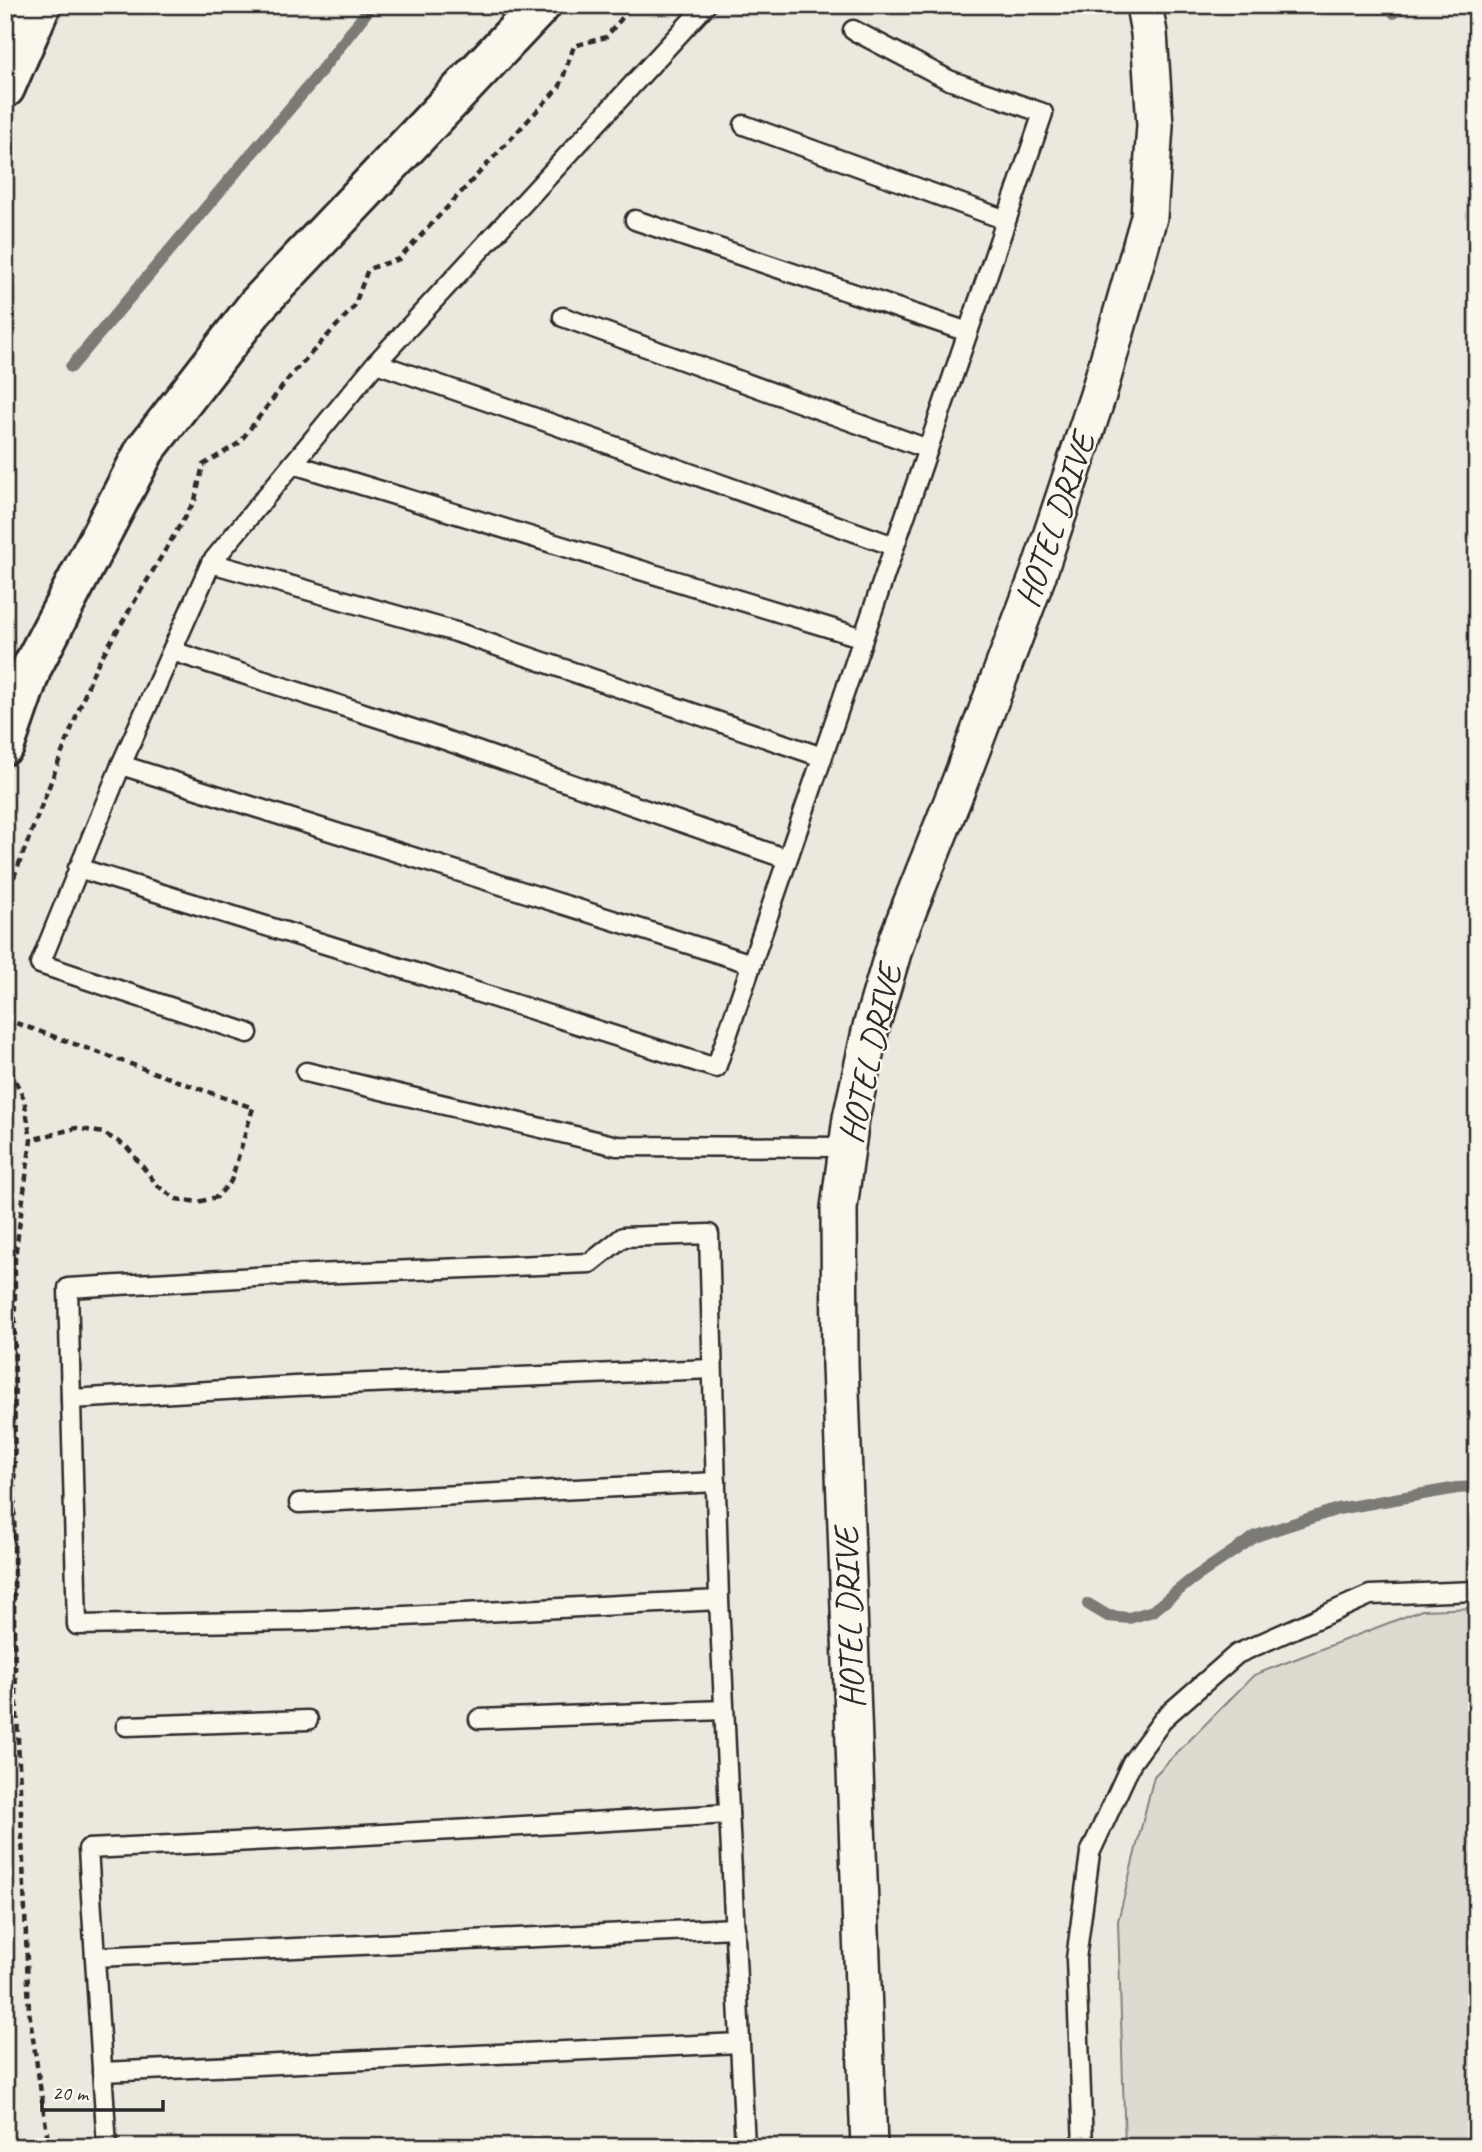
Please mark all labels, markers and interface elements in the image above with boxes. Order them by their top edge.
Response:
street label: HOTEL DRIVE [1004,423,1107,613]
street label: HOTEL DRIVE [828,956,913,1147]
street label: HOTEL DRIVE [823,1522,875,1709]
scale bar [42,2068,163,2112]
text: 20 m [52,2080,90,2106]

